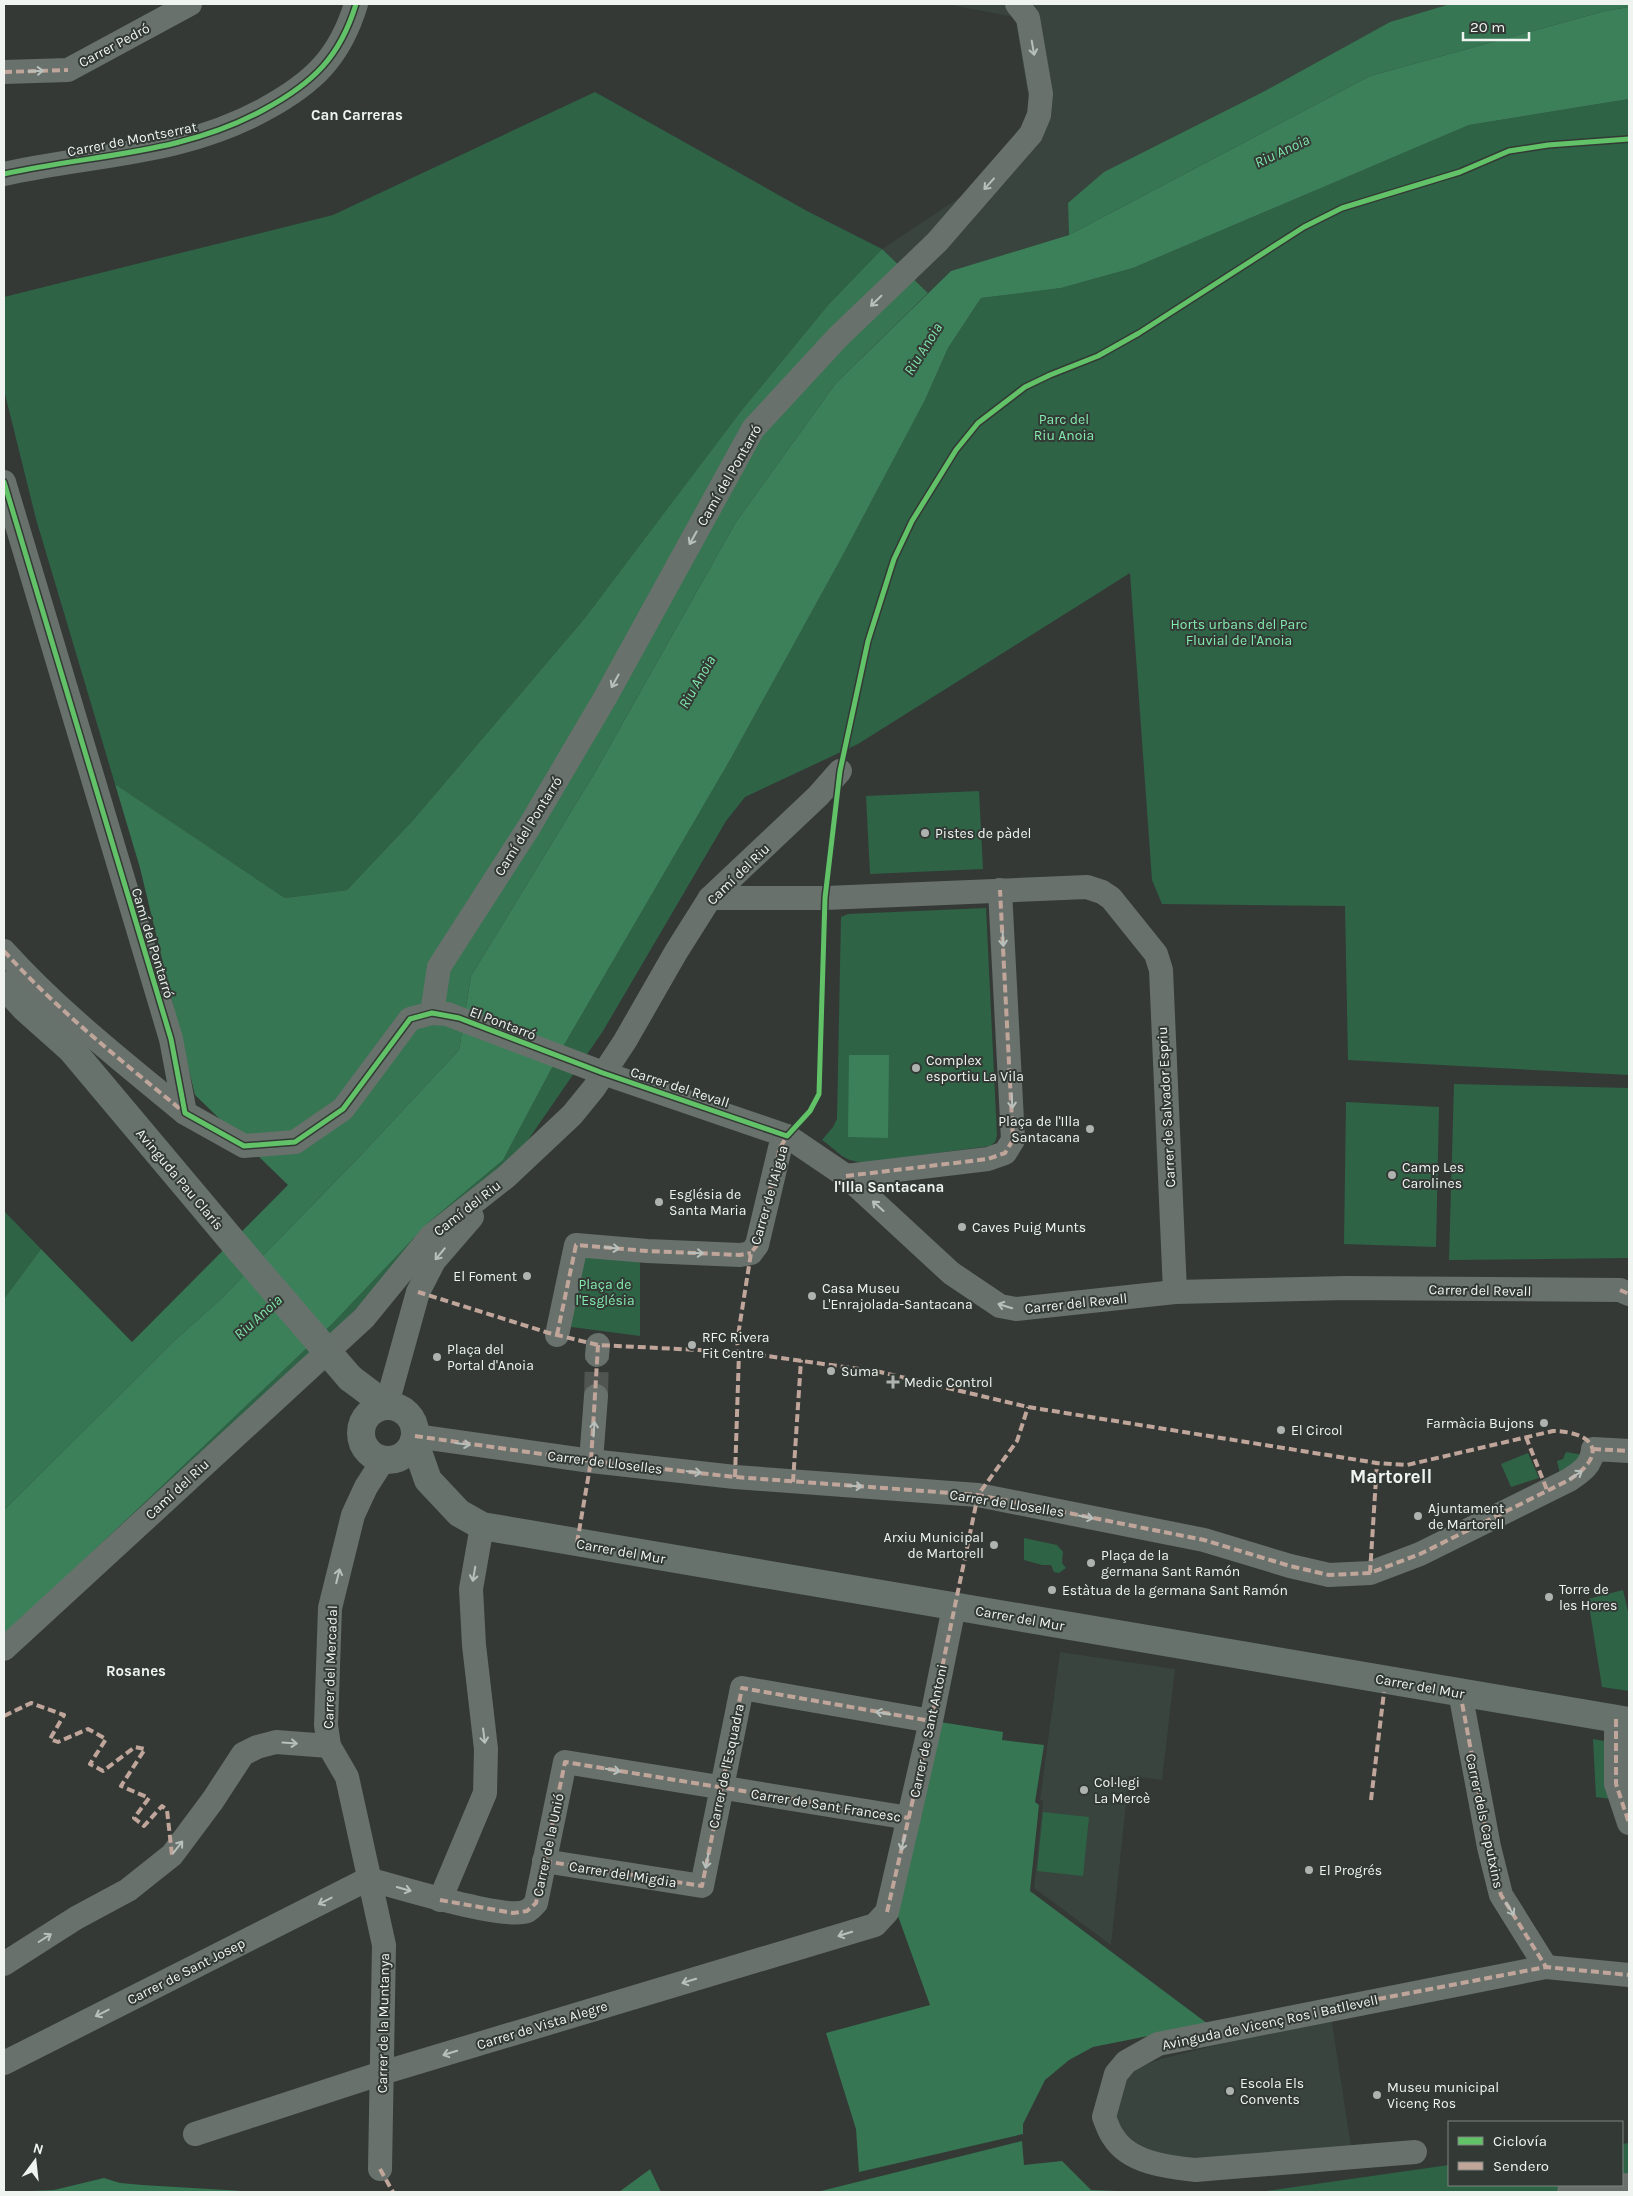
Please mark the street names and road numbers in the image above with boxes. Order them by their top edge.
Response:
street label: Carrer Pedró [76,20,153,71]
street label: Carrer de Montserrat [66,119,198,160]
street label: Camí del Pontarró [694,422,765,529]
street label: Camí del Pontarró [491,773,566,879]
street label: Camí del Riu [703,840,773,909]
street label: Camí del Pontarró [128,886,177,1000]
street label: El Pontarró [467,1003,538,1044]
street label: Carrer de Salvador Espriu [1154,1026,1179,1188]
street label: Carrer del Revall [628,1063,731,1111]
street label: Avinguda Pau Clarís [132,1125,227,1233]
street label: Carrer de l'Aigua [747,1143,792,1247]
street label: Camí del Riu [430,1177,504,1240]
street label: Carrer del Revall [1428,1281,1532,1300]
street label: Carrer del Revall [1024,1290,1128,1317]
street label: Carrer de Lloselles [546,1447,663,1478]
street label: Camí del Riu [142,1456,213,1523]
street label: Carrer de Lloselles [948,1486,1065,1521]
street label: Carrer del Mur [575,1535,668,1568]
street label: Carrer del Mur [974,1602,1067,1635]
street label: Carrer del Mercadal [320,1605,341,1729]
street label: Carrer de Sant Antoni [906,1663,951,1799]
street label: Carrer del Mur [1374,1670,1467,1703]
street label: Carrer de l'Esquadra [705,1702,748,1830]
street label: Carrer dels Caputxins [1462,1752,1507,1890]
street label: Carrer de Sant Francesc [750,1785,902,1826]
street label: Carrer de la Unió [529,1792,568,1898]
street label: Carrer del Migdia [568,1858,678,1891]
street label: Carrer de Sant Josep [124,1934,248,2009]
street label: Carrer de la Muntanya [374,1953,393,2093]
street label: Avinguda de Vicenç Ros i Batllevell [1160,1991,1380,2054]
street label: Carrer de Vista Alegre [475,1997,610,2053]

